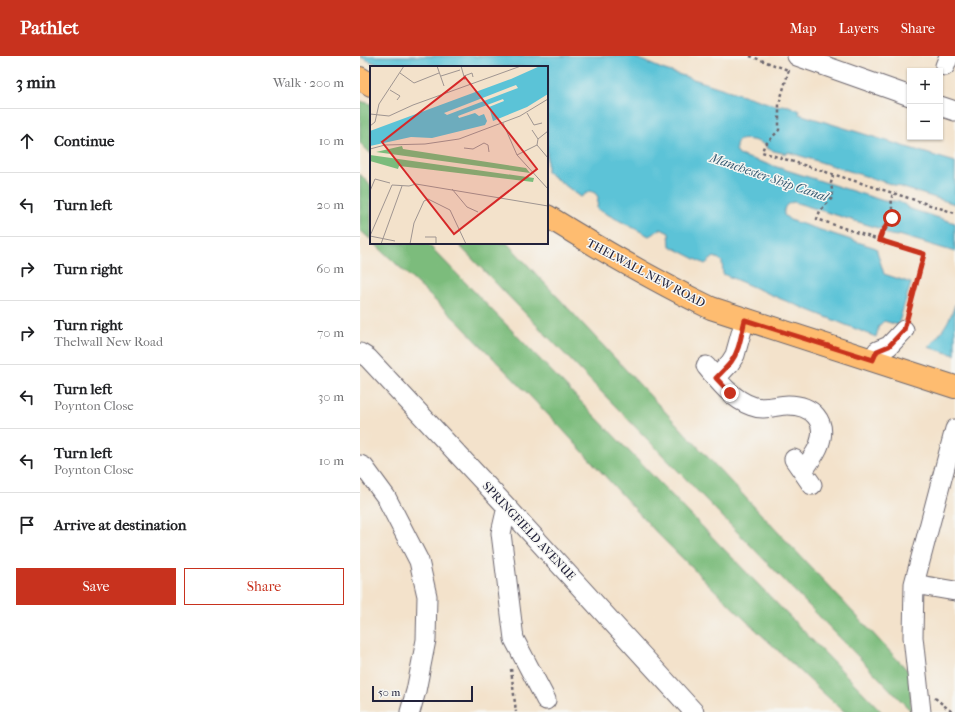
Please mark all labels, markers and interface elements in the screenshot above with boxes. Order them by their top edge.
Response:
text: Pathlet [20,17,79,39]
text: Map [790,20,817,37]
text: Layers [839,20,879,37]
text: Share [901,20,935,37]
inset map [370,66,548,244]
map controls [907,68,943,140]
button: + [907,68,943,104]
text: 3 min [16,72,56,92]
text: Walk · 200 m [273,75,344,90]
button: − [907,104,943,140]
icon: ahead [16,130,38,152]
text: Continue [54,132,114,150]
text: 10 m [319,133,344,148]
water label: Manchester Ship Canal [707,149,832,205]
icon: left [16,194,38,216]
text: Turn left [54,196,112,214]
text: 20 m [317,197,344,212]
route start [883,209,901,227]
street label: THELWALL NEW ROAD [584,236,708,310]
icon: right [16,258,38,280]
text: Turn right [54,260,123,278]
text: 60 m [316,261,344,276]
text: Turn right [54,316,123,334]
icon: right [16,322,38,344]
text: 70 m [317,325,344,340]
text: Thelwall New Road [54,334,163,349]
text: Turn left [54,380,112,398]
route end [721,384,739,402]
icon: left [16,386,38,408]
text: 30 m [318,389,344,404]
text: Poynton Close [54,398,134,413]
text: Turn left [54,444,112,462]
icon: left [16,450,38,472]
text: 10 m [319,453,344,468]
text: Poynton Close [54,462,134,477]
street label: SPRINGFIELD AVENUE [480,479,578,583]
icon: arrive [16,514,38,536]
text: Arrive at destination [54,516,186,534]
button: Save [16,568,176,605]
button: Share [184,568,344,605]
scale bar [372,684,473,703]
text: 50 m [378,686,400,699]

